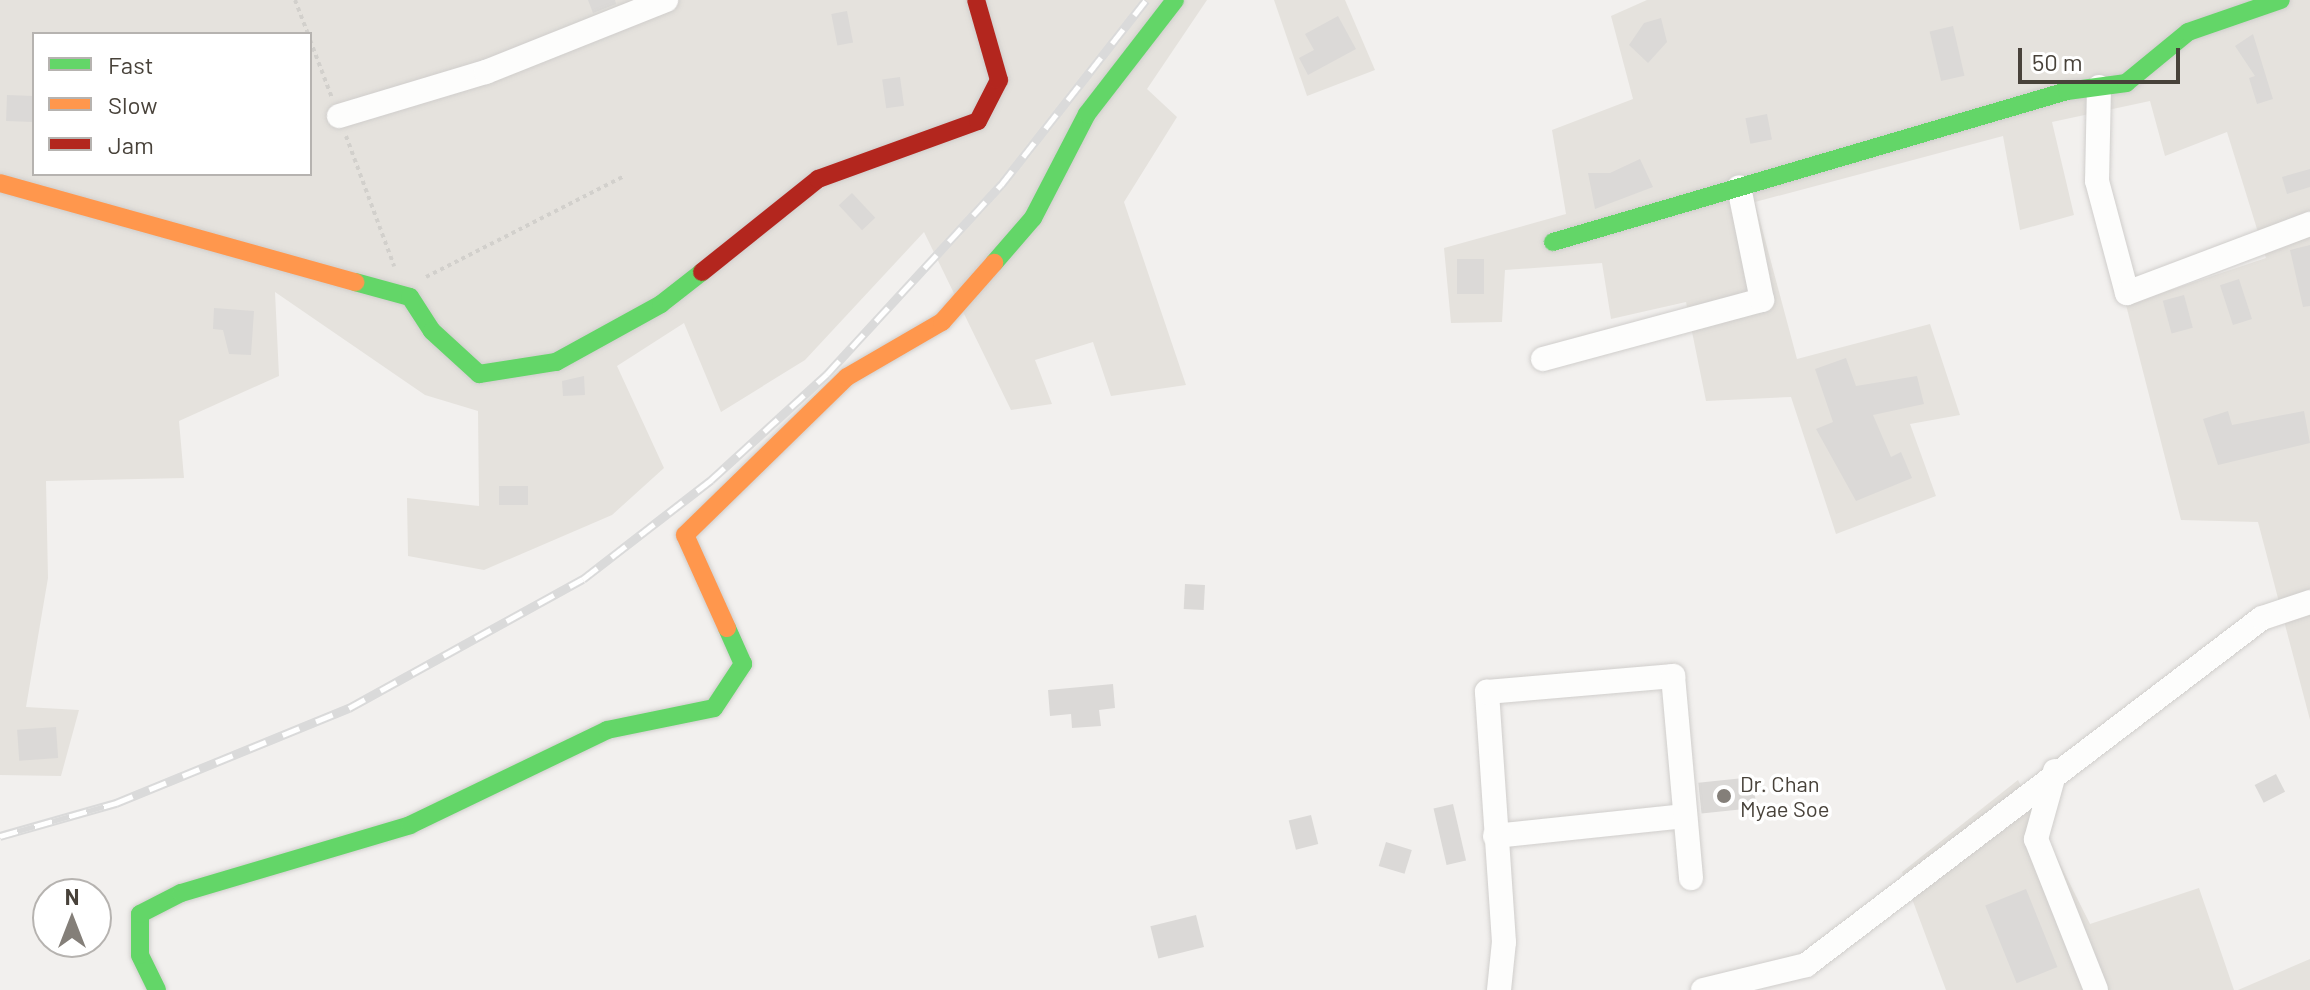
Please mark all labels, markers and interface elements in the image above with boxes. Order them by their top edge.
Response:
legend [32,32,312,176]
scale bar [2022,32,2184,82]
text: 50 m [2032,47,2083,76]
text: Fast [108,50,153,79]
text: Slow [108,90,157,119]
text: Jam [108,130,154,159]
place label: Dr. Chan Myae Soe [1740,770,1830,822]
marker: Dr. Chan Myae Soe [1715,787,1733,805]
north arrow [32,878,112,958]
text: N [65,883,79,909]

